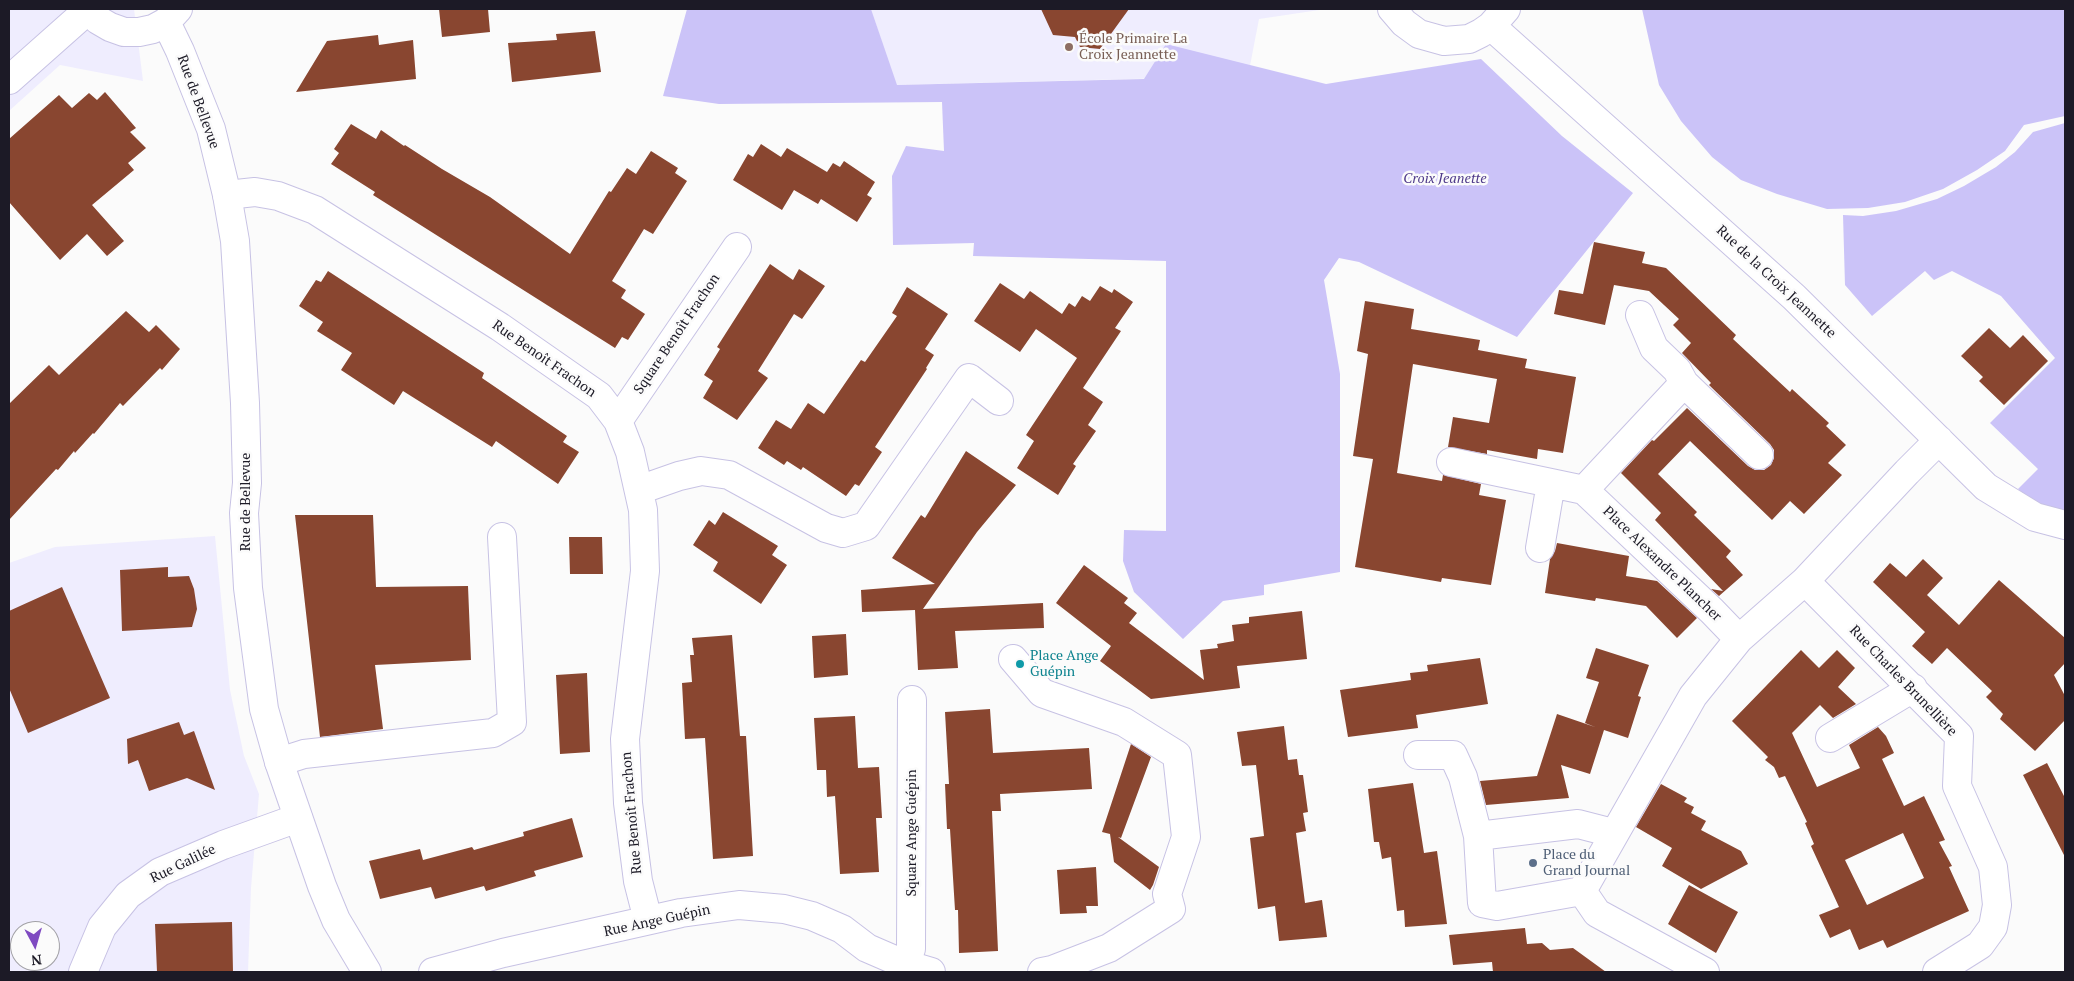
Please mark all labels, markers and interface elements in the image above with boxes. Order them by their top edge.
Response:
place label: École Primaire La Croix Jeannette [1079,31,1188,64]
marker: École Primaire La Croix Jeannette [1063,41,1075,53]
street label: Rue de Bellevue [173,53,223,151]
park label: Croix Jeanette [1403,171,1487,187]
street label: Rue de la Croix Jeannette [1713,222,1839,342]
street label: Square Benoît Frachon [630,271,724,397]
street label: Rue Benoît Frachon [489,317,599,401]
street label: Rue de Bellevue [238,453,254,551]
street label: Place Alexandre Plancher [1599,503,1725,625]
street label: Rue Charles Brunellière [1846,622,1960,740]
place label: Place Ange Guépin [1030,648,1099,680]
marker: Place Ange Guépin [1014,658,1026,670]
street label: Rue Benoît Frachon [618,751,646,875]
street label: Square Ange Guépin [904,770,920,896]
street label: Rue Galilée [147,841,219,887]
place label: Place du Grand Journal [1543,847,1630,880]
marker: Place du Grand Journal [1527,857,1539,869]
street label: Rue Ange Guépin [602,902,712,940]
north arrow [10,921,60,971]
text: N [30,950,43,970]

